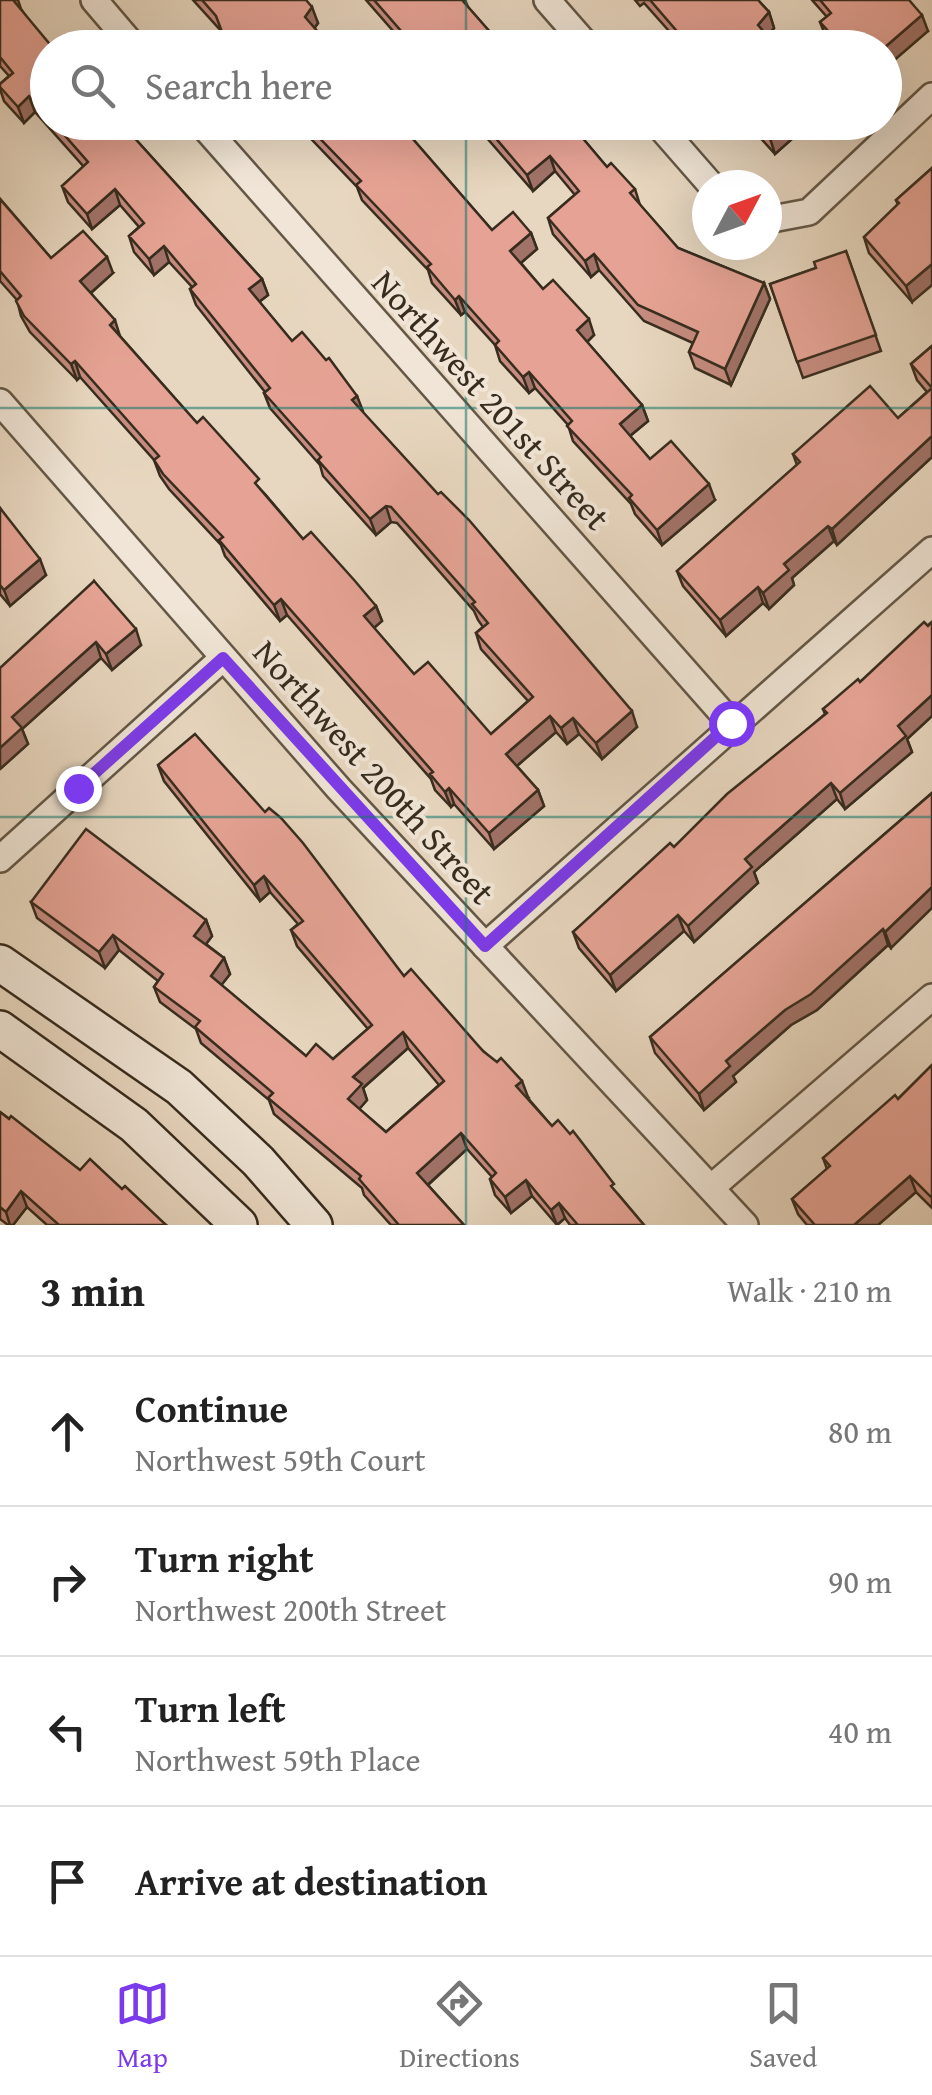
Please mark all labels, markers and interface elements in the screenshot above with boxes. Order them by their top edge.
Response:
search box [30,30,902,140]
text: Search here [145,57,333,113]
icon: search [65,58,120,113]
north arrow [692,170,782,260]
street label: Northwest 201st Street [360,258,622,541]
street label: Northwest 200th Street [241,628,507,915]
route start [709,701,755,747]
route end [56,766,102,812]
text: 3 min [40,1260,145,1321]
text: Walk · 210 m [727,1267,892,1314]
text: Continue [135,1380,288,1436]
icon: ahead [40,1404,95,1459]
text: 80 m [828,1408,892,1455]
text: Northwest 59th Court [135,1436,425,1483]
text: Turn right [135,1530,314,1586]
icon: right [40,1554,95,1609]
text: 90 m [828,1558,892,1605]
text: Northwest 200th Street [135,1586,446,1633]
text: Turn left [135,1680,286,1736]
icon: left [40,1704,95,1759]
text: 40 m [828,1708,892,1755]
text: Northwest 59th Place [135,1736,420,1783]
text: Arrive at destination [135,1853,488,1909]
icon: arrive [40,1854,95,1909]
tab: Map [115,1976,170,2077]
tab: Directions [399,1976,520,2077]
tab: Saved [749,1976,817,2077]

